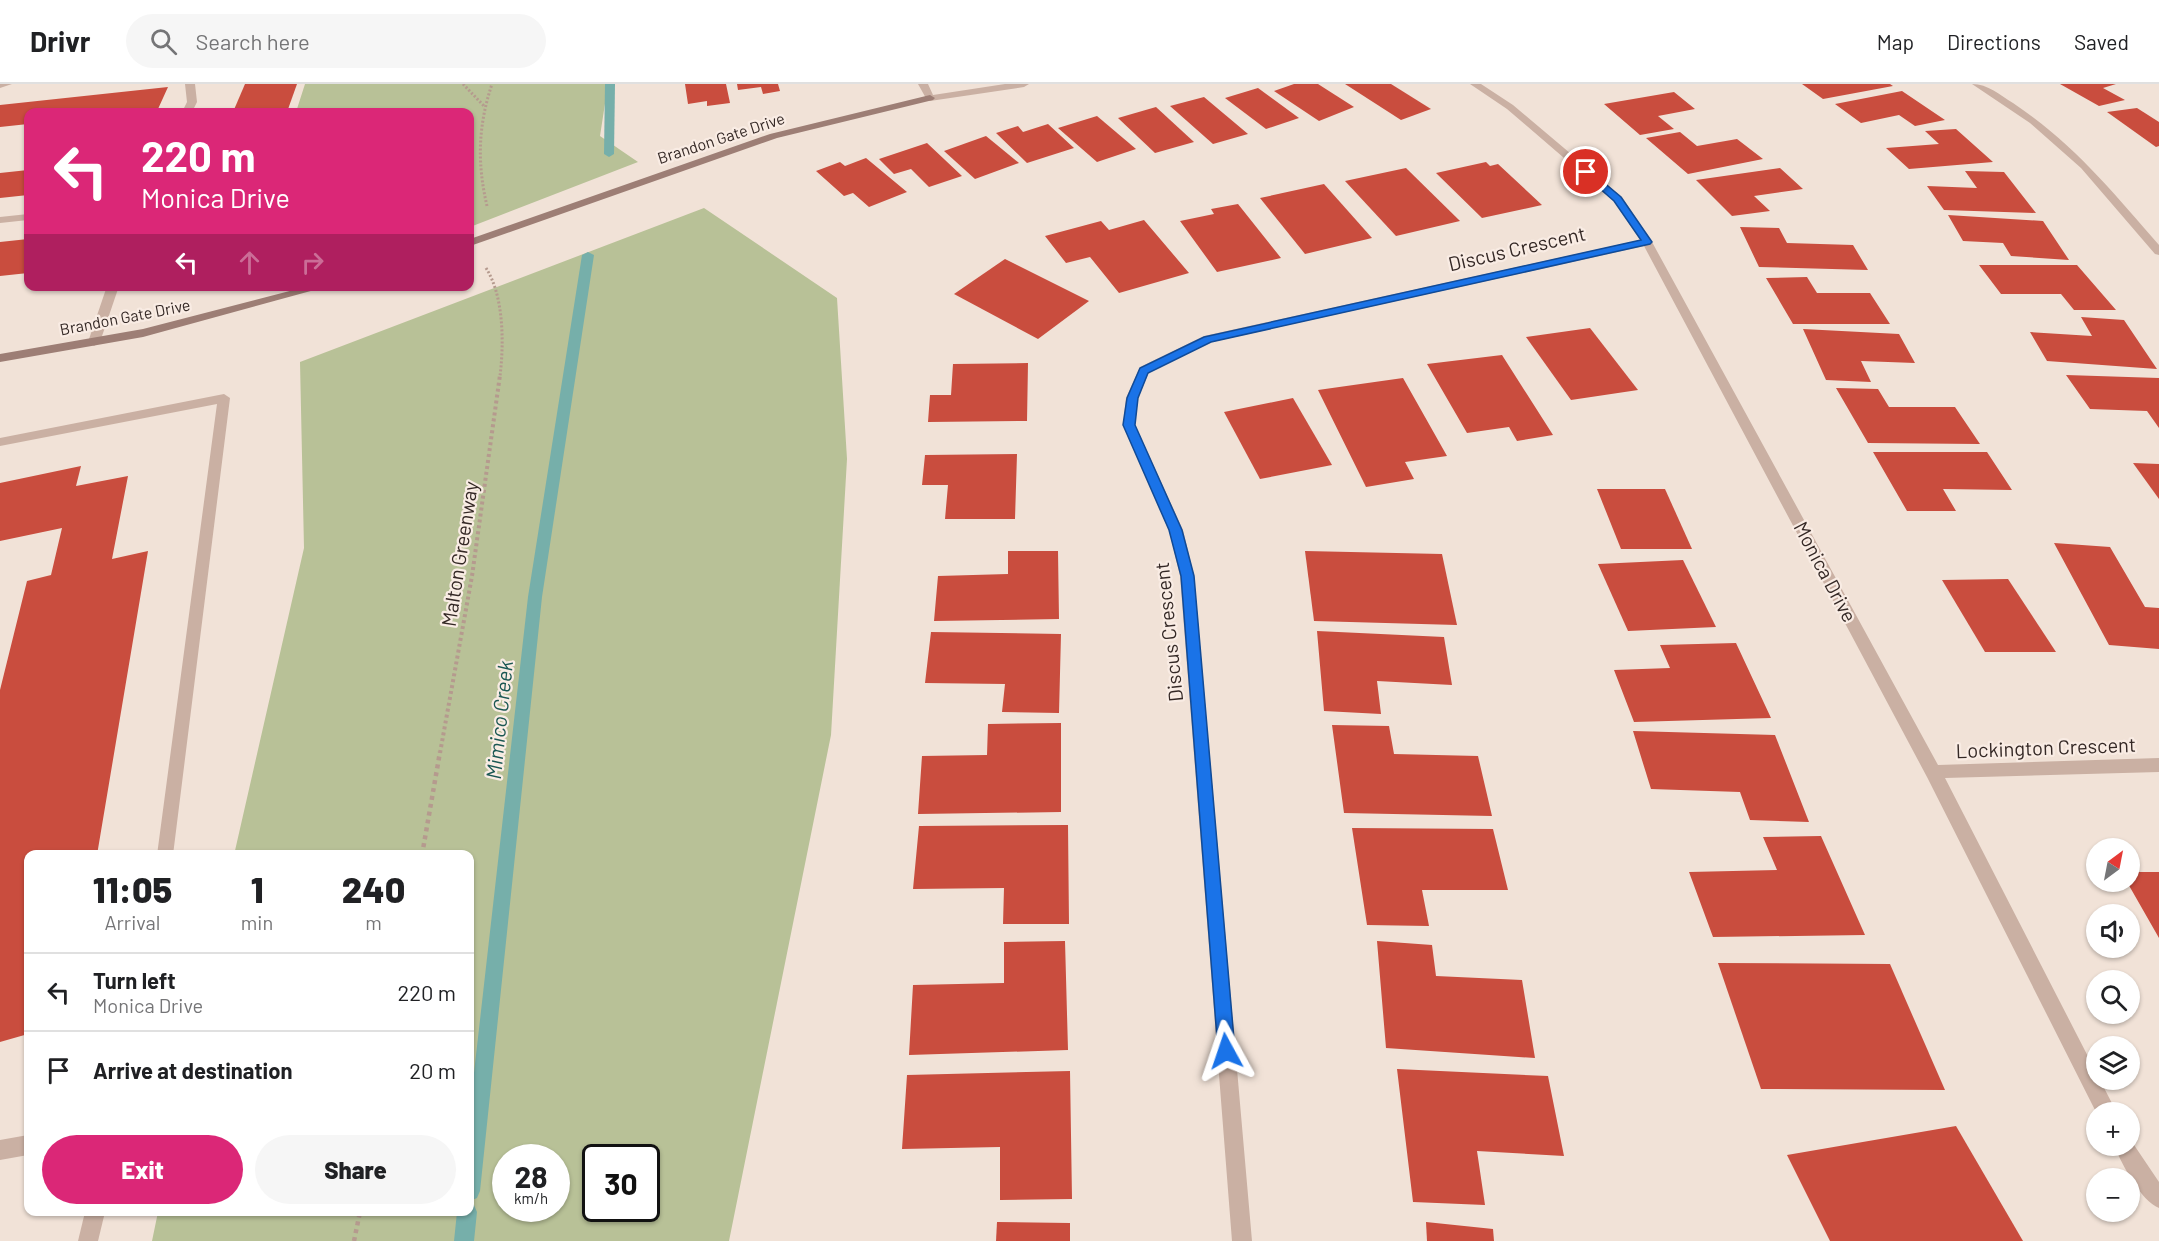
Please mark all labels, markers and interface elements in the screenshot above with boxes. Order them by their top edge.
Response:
search box [126,14,546,68]
text: Drivr [30,24,90,58]
icon: search [147,25,180,58]
text: Search here [195,28,310,54]
text: Map [1877,29,1914,54]
text: Directions [1947,29,2041,54]
text: Saved [2074,29,2129,54]
street label: Brandon Gate Drive [655,108,787,167]
text: 220 m [141,130,255,180]
icon: left [42,132,120,210]
pin [1560,146,1611,197]
icon: arrive [1569,155,1602,188]
text: Monica Drive [141,181,290,213]
street label: Discus Crescent [1446,221,1588,275]
icon: left [170,246,203,279]
icon: ahead [233,246,266,279]
icon: right [296,246,329,279]
street label: Brandon Gate Drive [58,295,192,338]
street label: Malton Greenway [436,480,482,628]
street label: Monica Drive [1789,517,1862,626]
street label: Discus Crescent [1149,561,1187,703]
water label: Mimico Creek [480,659,517,780]
street label: Lockington Crescent [1955,732,2137,762]
north arrow [2086,838,2140,892]
map controls [2086,838,2140,1222]
text: 11:05 [93,867,172,910]
text: 1 [251,867,263,910]
text: 240 [342,867,405,910]
button: sound [2086,904,2140,958]
text: Arrival [104,910,160,934]
text: min [241,910,273,934]
text: m [365,910,382,934]
text: Turn left [93,967,176,993]
button: search [2086,970,2140,1024]
icon: left [42,976,75,1009]
text: 220 m [397,979,456,1005]
text: Monica Drive [93,993,203,1017]
position arrow [1194,1019,1258,1083]
button: layers [2086,1036,2140,1090]
icon: arrive [42,1054,75,1087]
text: Arrive at destination [93,1057,292,1083]
text: 20 m [409,1057,456,1083]
button: + [2086,1102,2140,1156]
button: Exit [42,1135,243,1204]
button: Share [255,1135,456,1204]
speed limit sign: 30 [582,1144,660,1222]
text: 28 [514,1158,548,1194]
button: − [2086,1168,2140,1222]
text: km/h [514,1189,548,1207]

